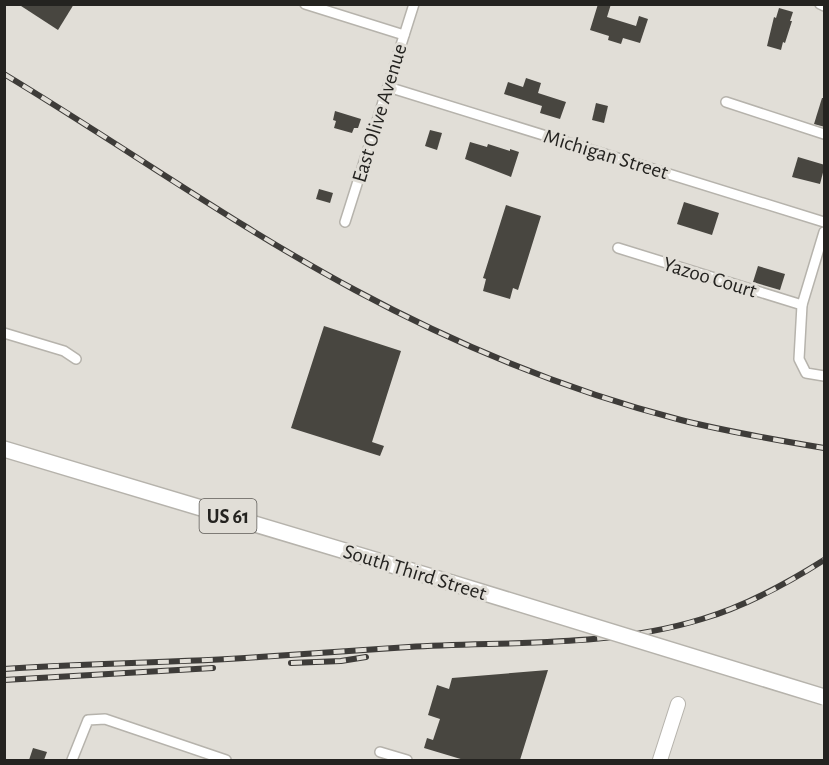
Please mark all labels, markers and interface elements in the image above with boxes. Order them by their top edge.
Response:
street label: East Olive Avenue [348,41,411,185]
street label: Michigan Street [541,126,671,183]
street label: Yazoo Court [661,253,759,302]
road number: US 61 [200,499,256,533]
street label: South Third Street [341,541,489,604]

